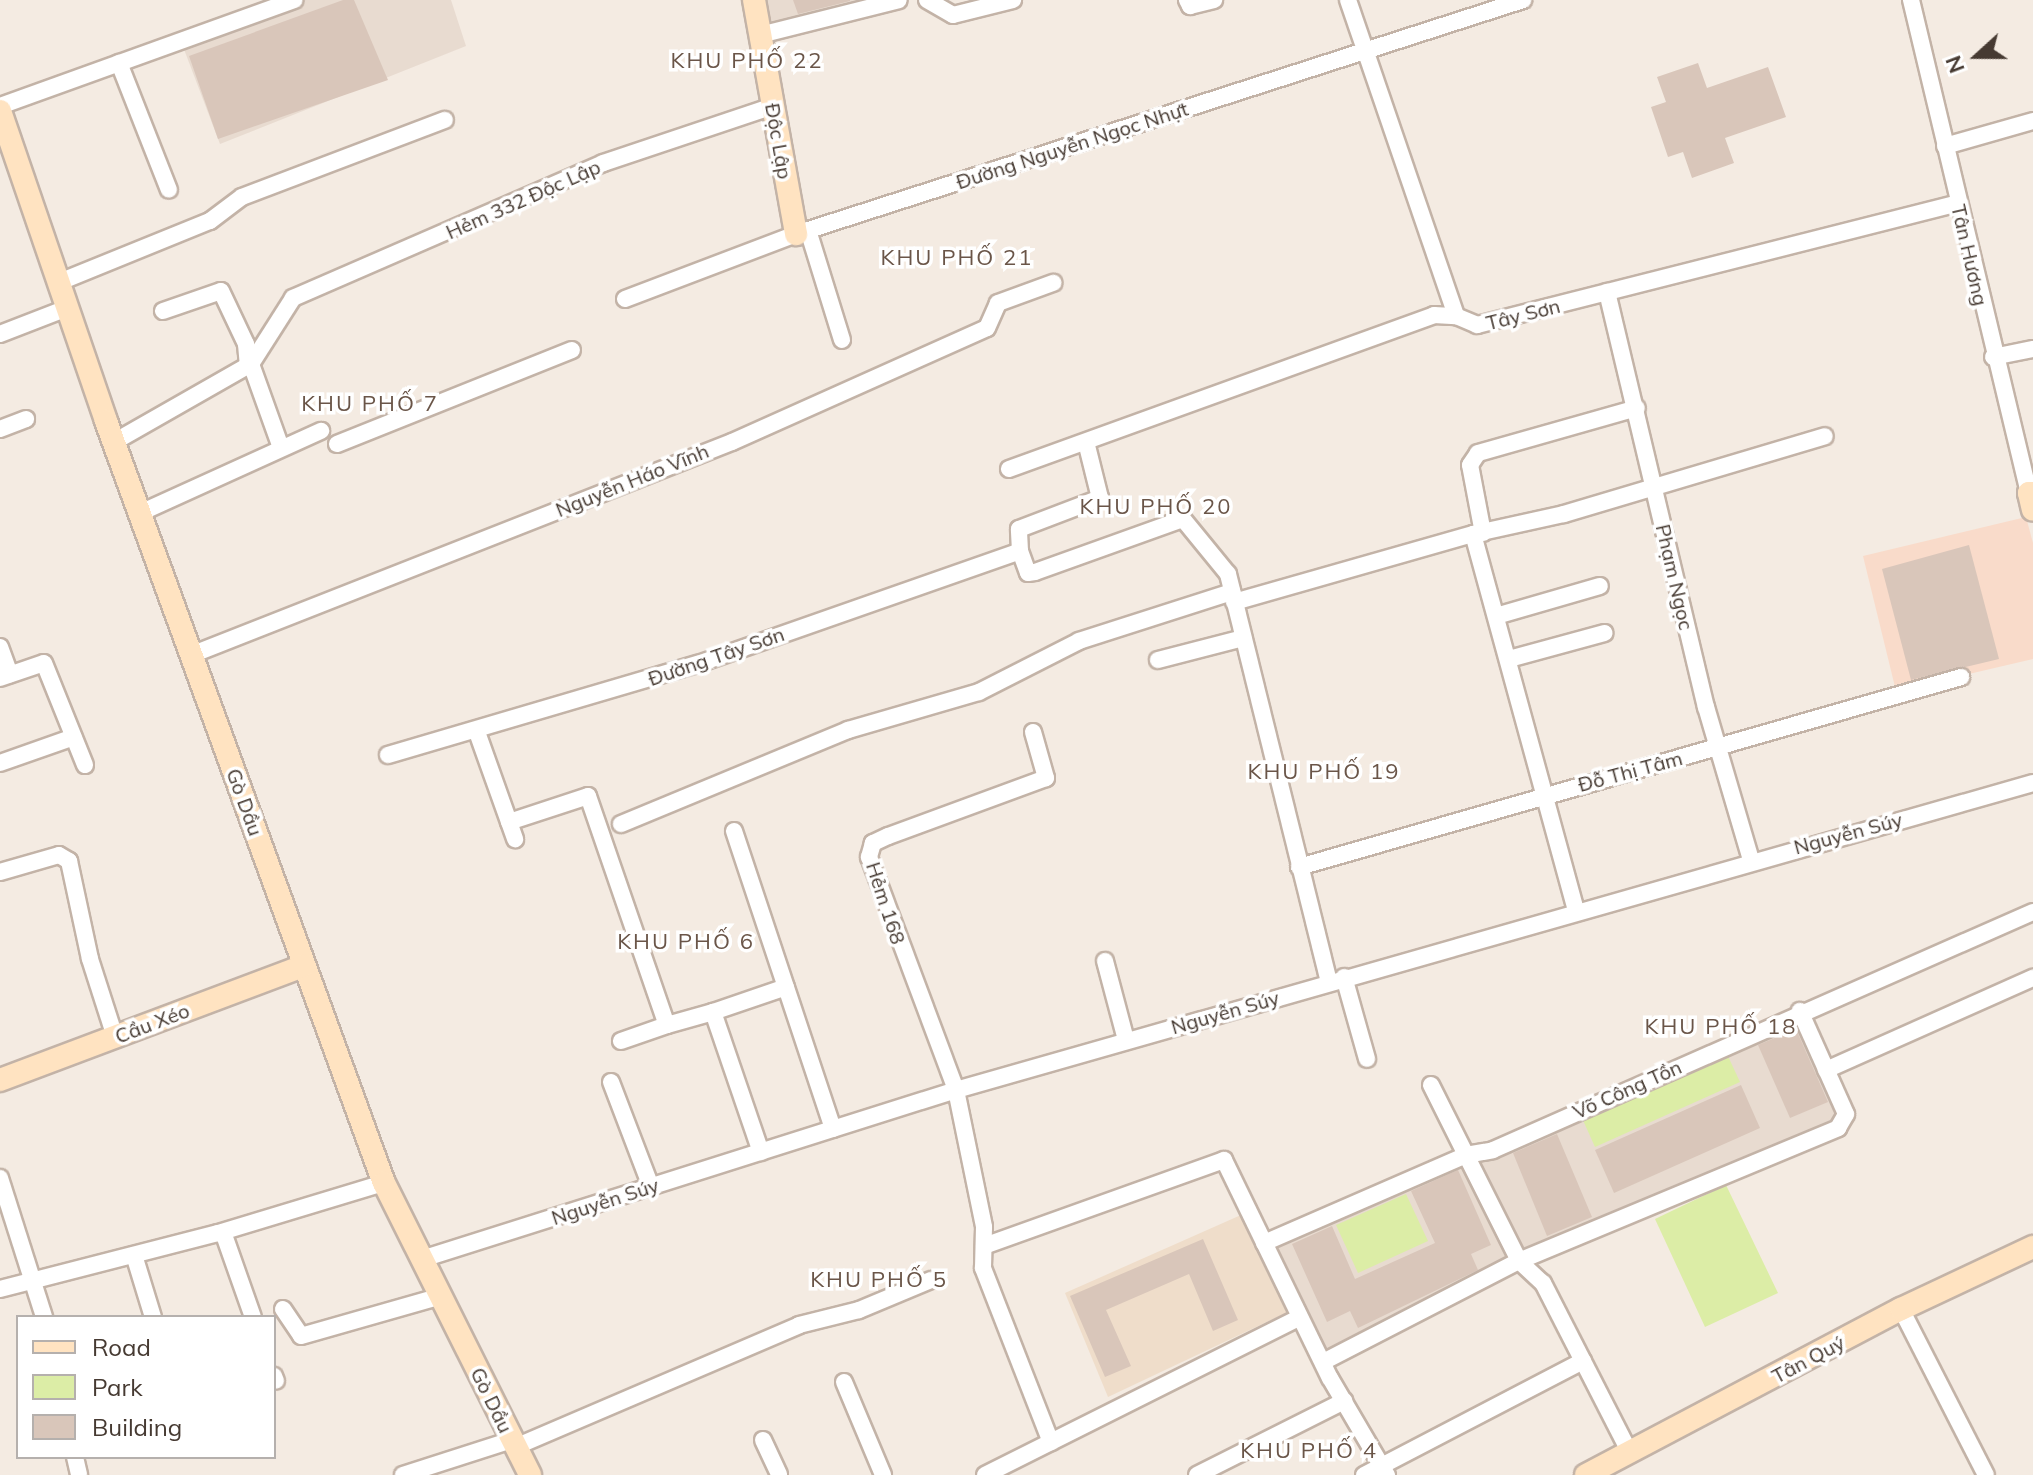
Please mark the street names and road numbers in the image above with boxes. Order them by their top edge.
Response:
street label: Đường Nguyễn Ngọc Nhựt [953,96,1191,194]
street label: Độc Lập [761,101,797,181]
street label: Hẻm 332 Độc Lập [442,154,604,244]
street label: Tân Hương [1947,202,1993,308]
street label: Tây Sơn [1483,293,1563,335]
street label: Nguyễn Háo Vĩnh [552,438,712,522]
street label: Phạm Ngọc [1651,522,1699,632]
street label: Đường Tây Sơn [645,621,787,691]
street label: Đỗ Thị Tâm [1575,746,1685,796]
street label: Gò Dầu [222,765,268,839]
street label: Nguyễn Súy [1791,807,1905,859]
street label: Hẻm 168 [861,859,911,947]
street label: Nguyễn Súy [1168,985,1282,1039]
street label: Cầu Xéo [111,998,193,1048]
street label: Võ Công Tồn [1569,1054,1685,1124]
street label: Nguyễn Súy [548,1172,662,1230]
street label: Tân Quý [1768,1330,1848,1388]
street label: Gò Dầu [466,1363,518,1437]

